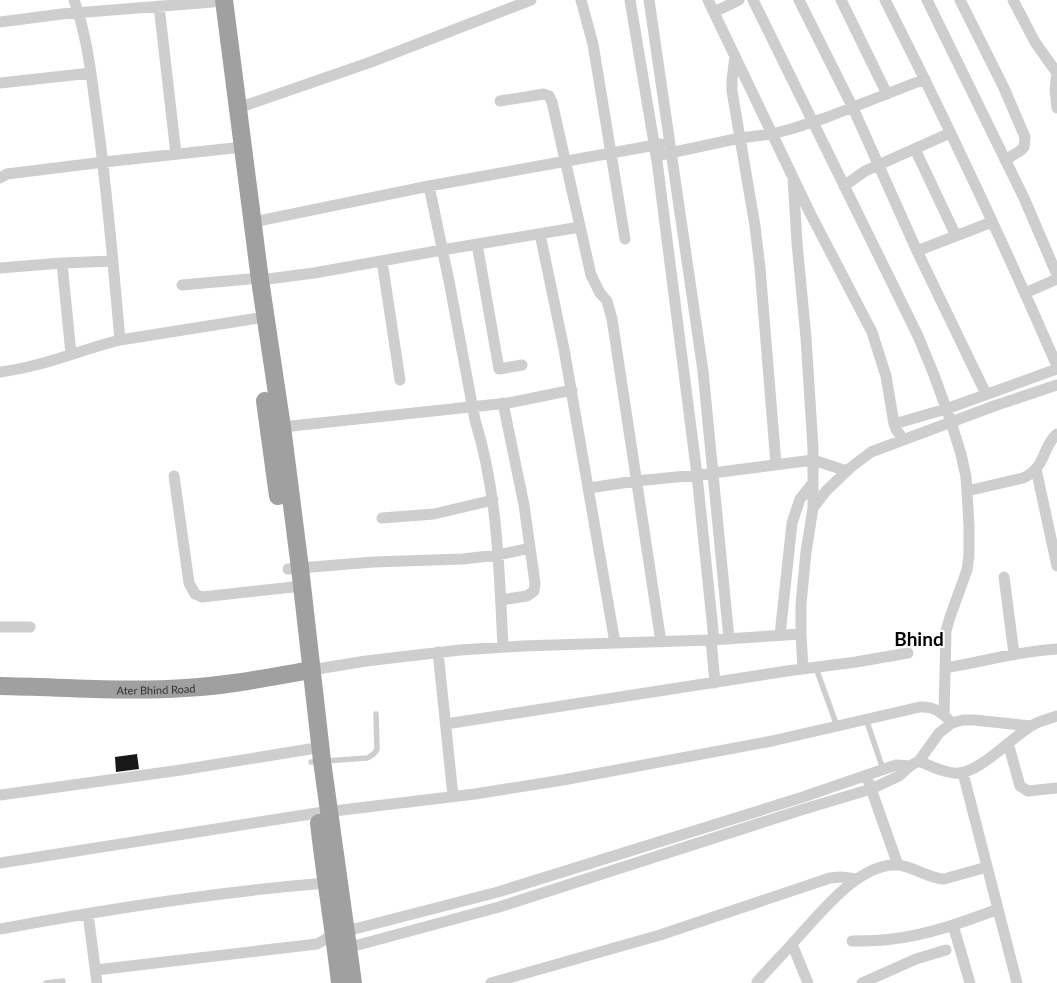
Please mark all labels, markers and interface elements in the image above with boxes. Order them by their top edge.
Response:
district label: Bhind [894,627,944,650]
street label: Ater Bhind Road [116,681,196,696]

